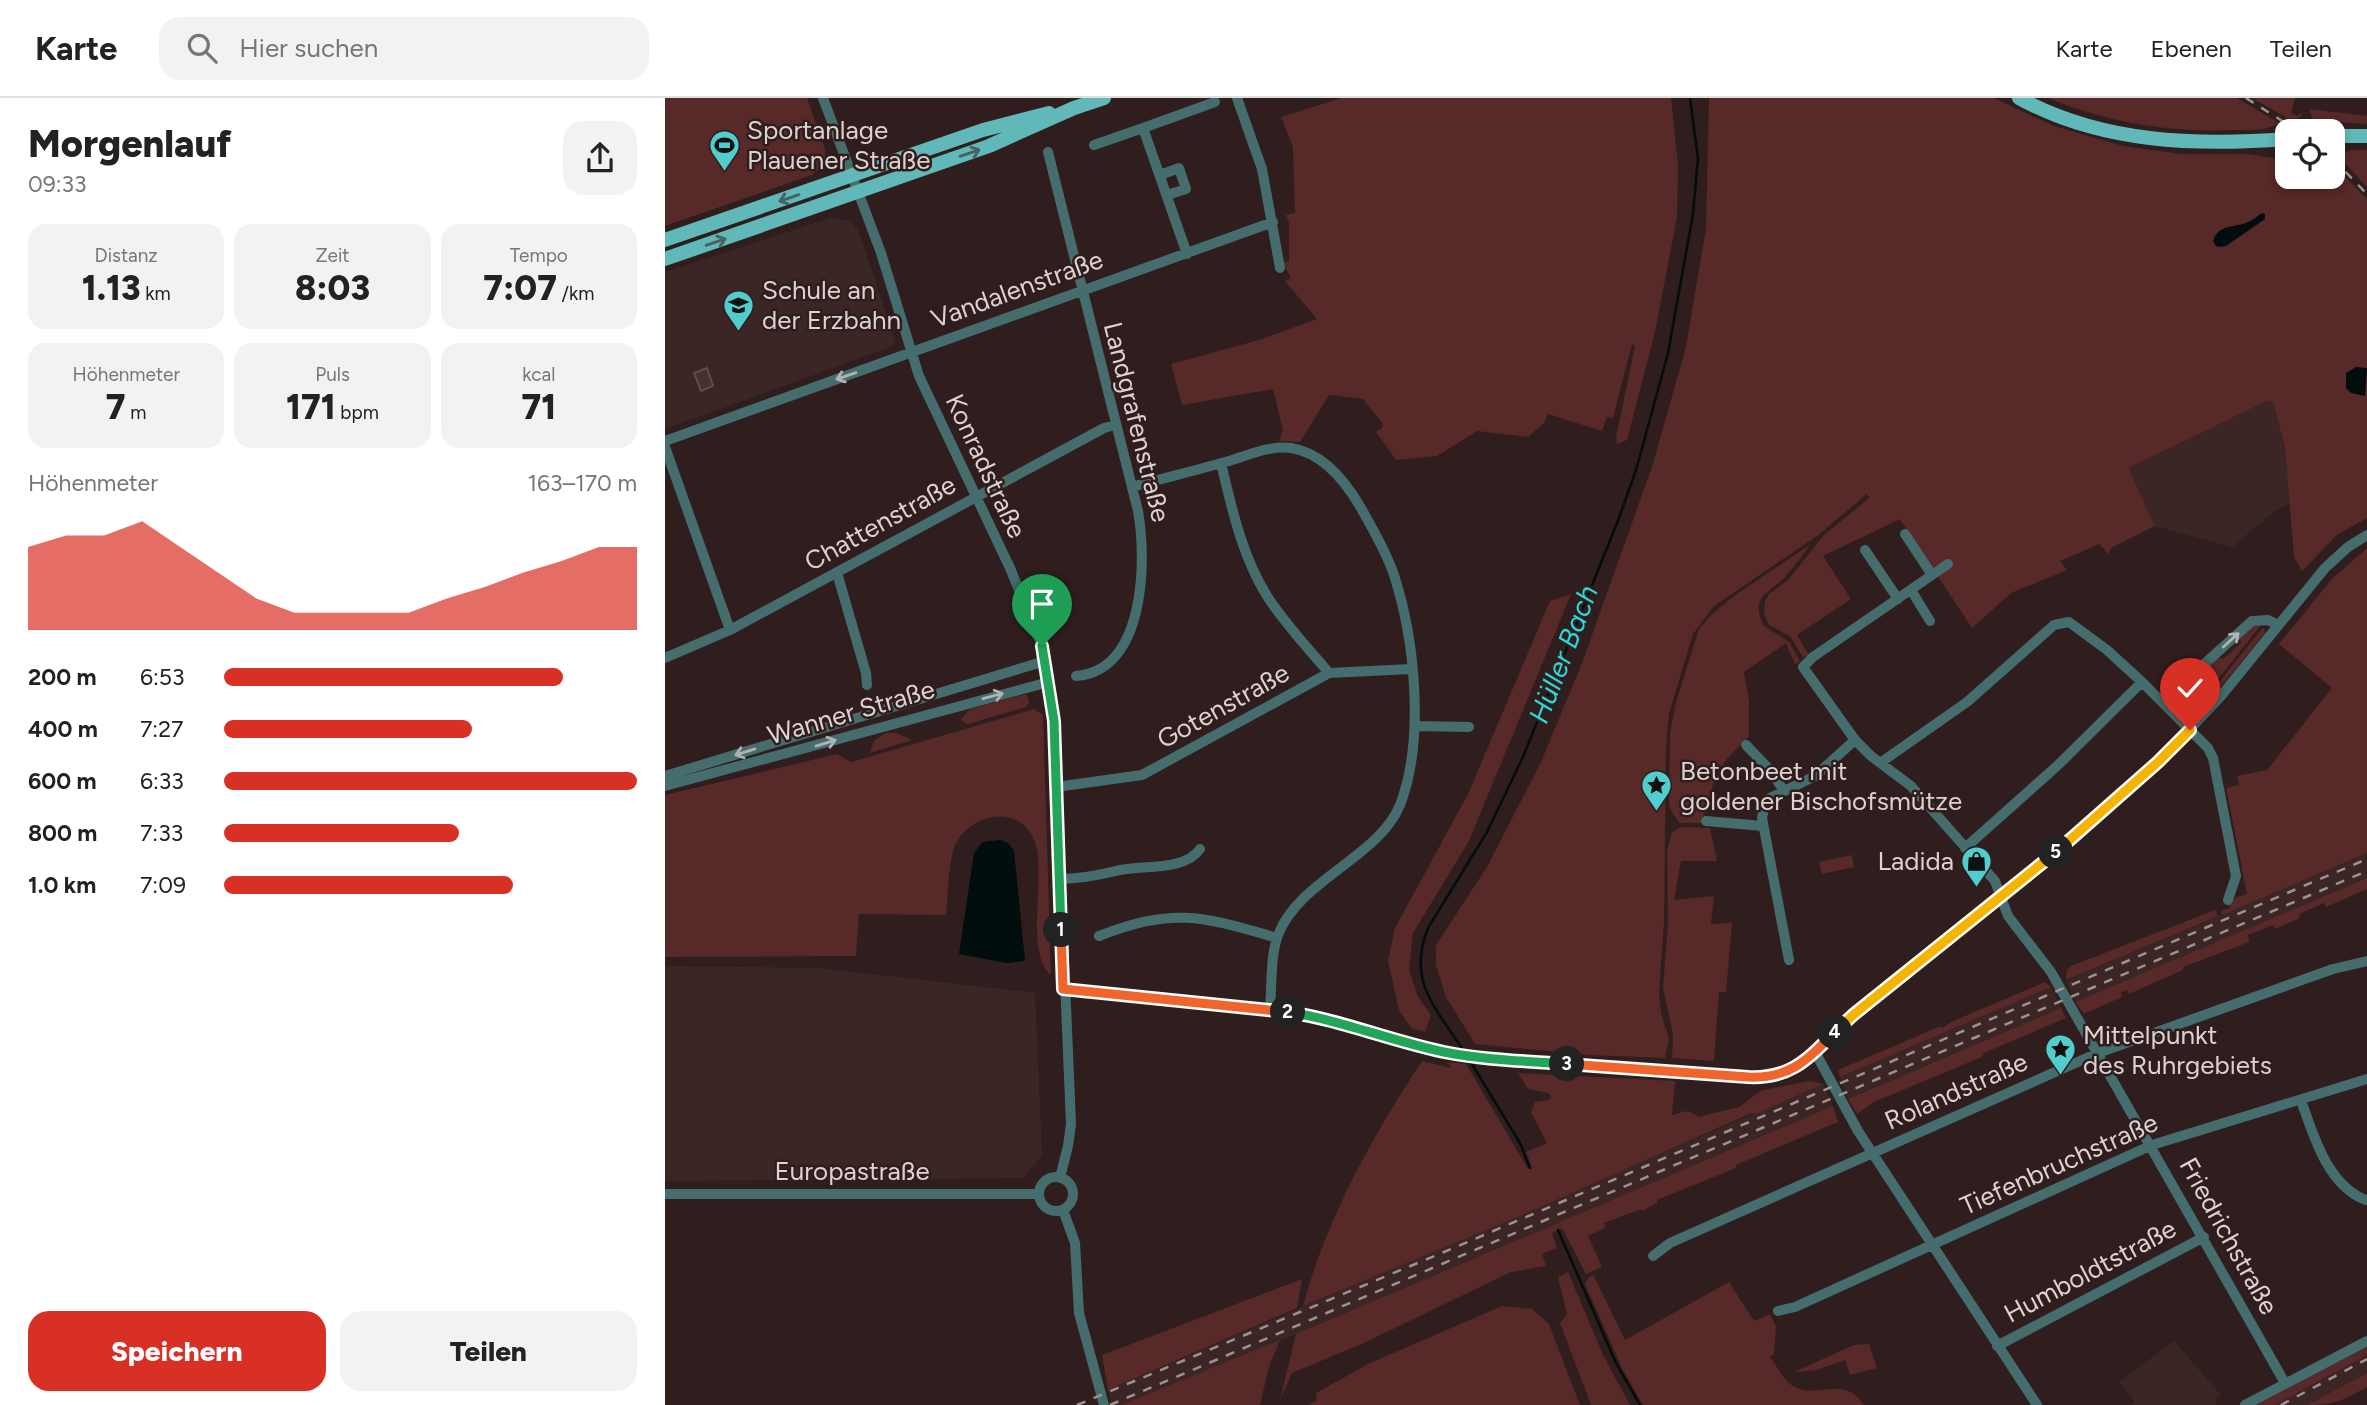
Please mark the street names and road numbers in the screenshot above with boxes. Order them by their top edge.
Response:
street label: Vandalenstraße [927,243,1107,335]
street label: Landgrafenstraße [1097,319,1177,525]
street label: Konradstraße [939,389,1033,543]
street label: Chattenstraße [799,468,961,578]
street label: Gotenstraße [1151,657,1295,755]
street label: Wanner Straße [764,673,938,751]
street label: Rolandstraße [1880,1045,2032,1137]
street label: Tiefenbruchstraße [1955,1106,2163,1222]
street label: Friedrichstraße [2173,1152,2285,1320]
street label: Europastraße [774,1155,930,1187]
street label: Humboldtstraße [1999,1212,2181,1330]

